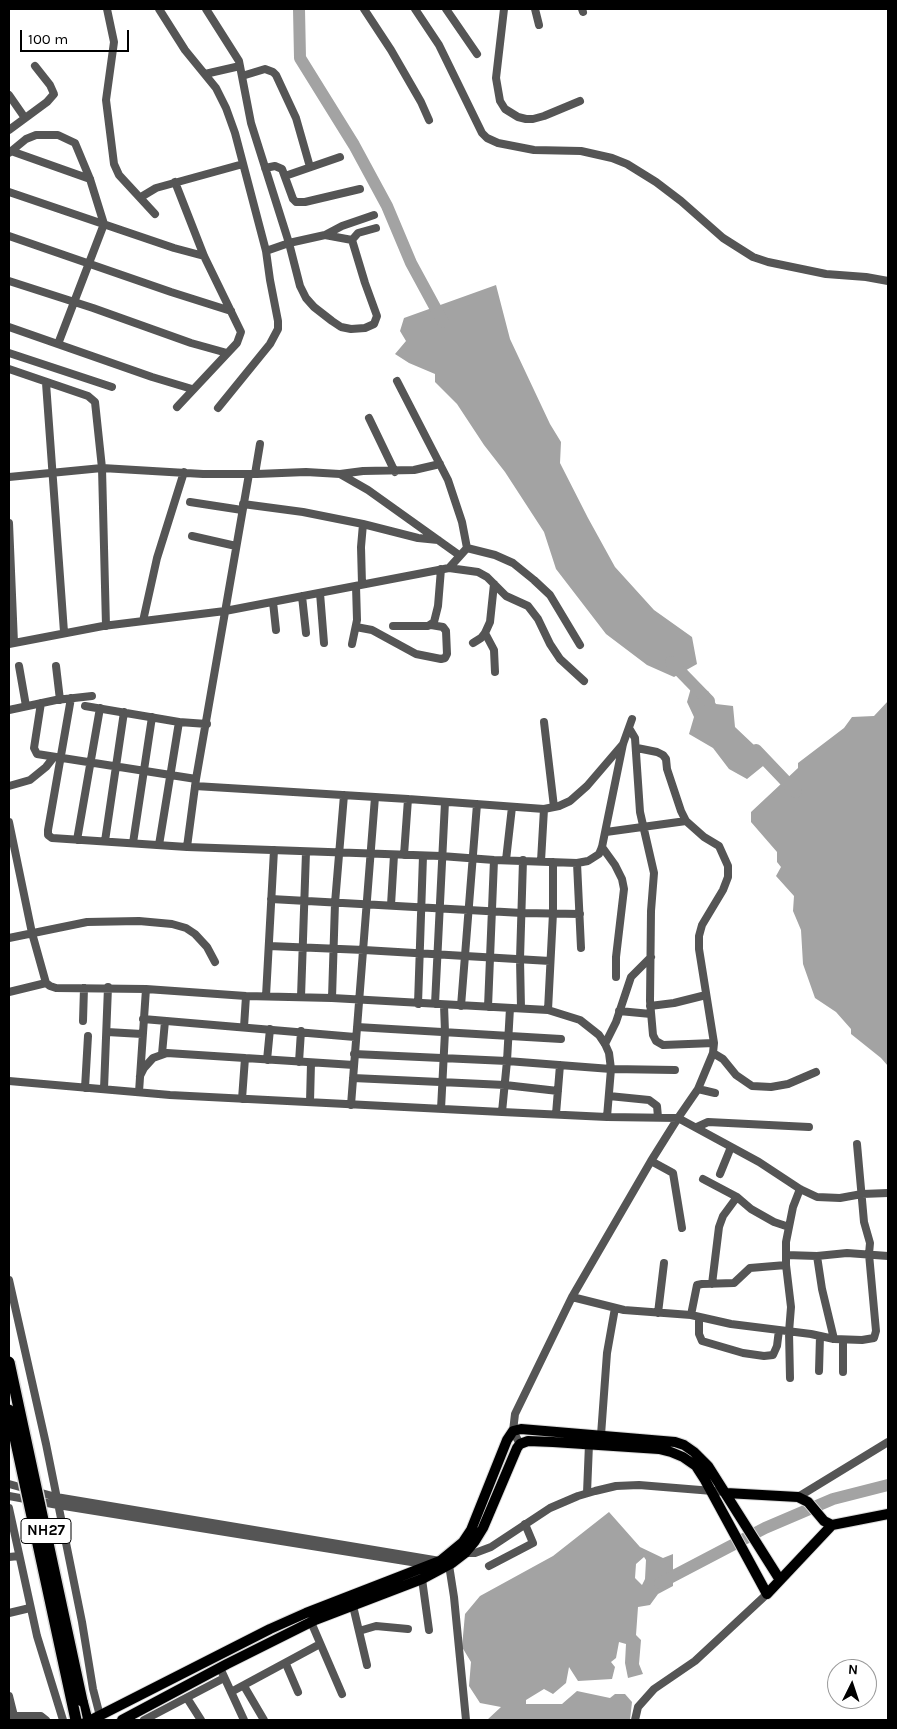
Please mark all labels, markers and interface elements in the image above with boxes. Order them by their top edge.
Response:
scale bar [22,20,131,52]
text: 100 m [28,30,68,48]
road number: NH27 [21,1518,71,1544]
north arrow [827,1659,877,1709]
text: N [847,1661,859,1678]

